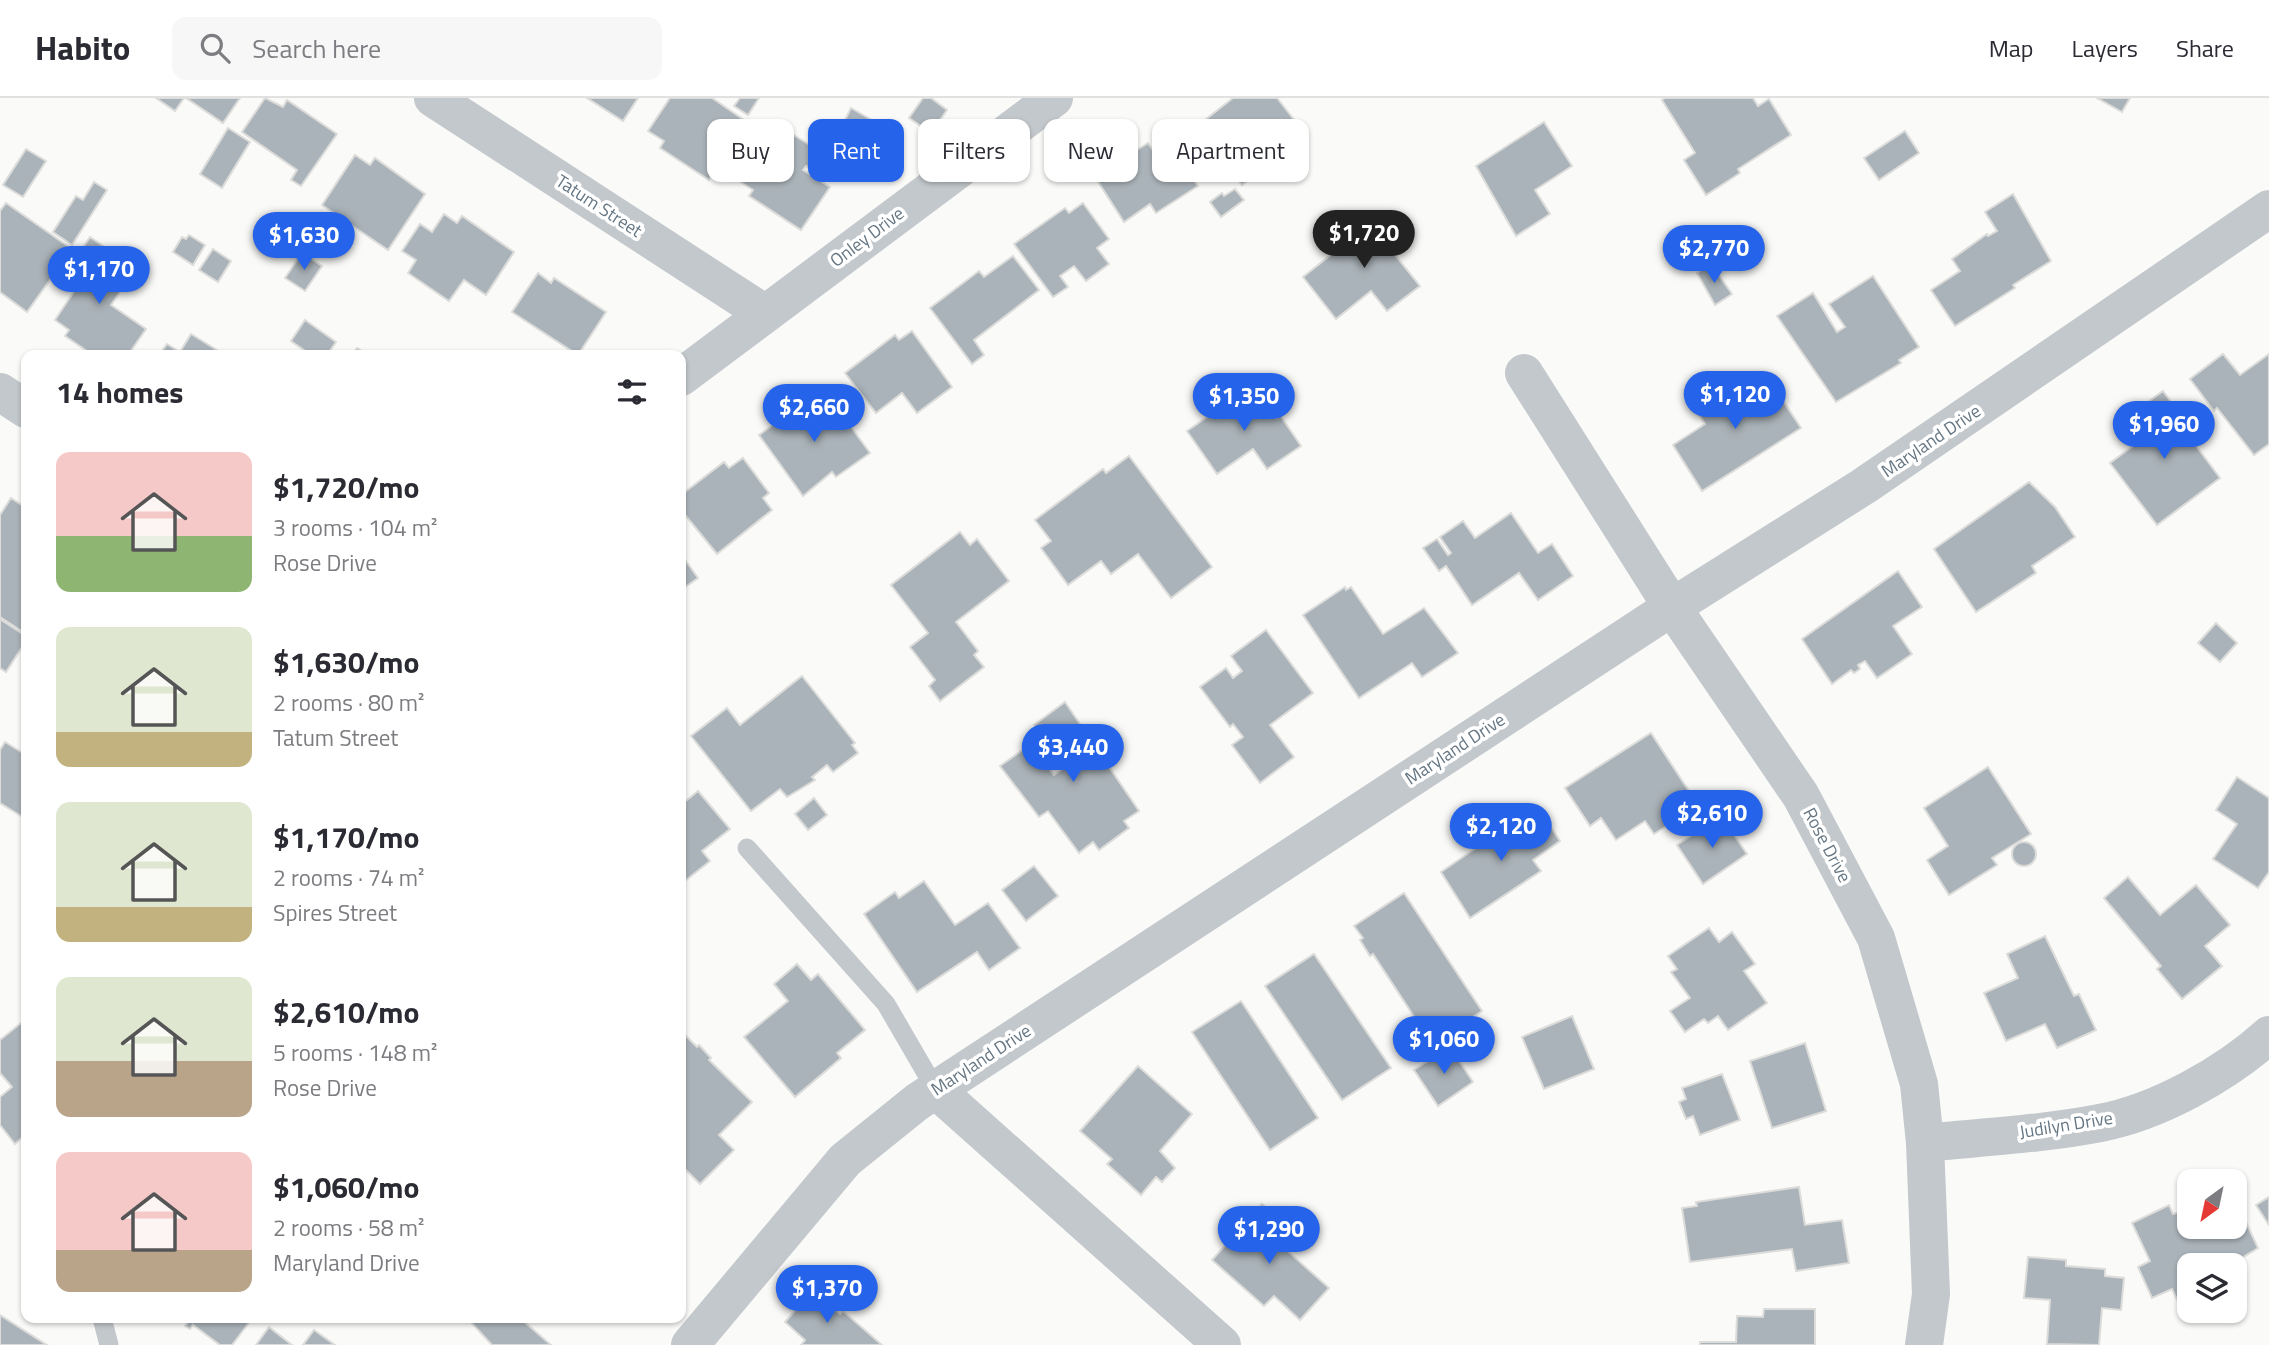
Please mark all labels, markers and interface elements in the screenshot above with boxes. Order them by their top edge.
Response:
search box [172,17,662,80]
text: Habito [35,23,130,73]
icon: search [196,29,234,67]
text: Search here [252,29,381,68]
text: Map [1989,30,2034,66]
text: Layers [2072,30,2138,66]
text: Share [2176,30,2234,66]
chip: Buy [707,119,794,182]
chip: Rent [808,119,904,182]
chip: Filters [918,119,1030,182]
chip: New [1044,119,1138,182]
chip: Apartment [1152,119,1309,182]
street label: Tatum Street [551,168,648,244]
street label: Onley Drive [824,200,909,273]
pin: $1,720 [1307,211,1421,270]
pin: $1,630 [247,212,361,272]
text: $1,720 [1329,215,1399,250]
text: $1,630 [269,217,339,252]
pin: $2,770 [1657,226,1771,285]
text: $2,770 [1679,230,1749,265]
pin: $1,170 [42,246,156,306]
text: $1,170 [64,251,134,286]
text: 14 homes [56,369,183,415]
pin: $1,120 [1678,372,1792,431]
icon: filters [613,373,651,411]
pin: $1,350 [1187,374,1301,433]
text: $1,120 [1700,376,1770,411]
text: $1,350 [1209,378,1279,413]
pin: $2,660 [757,384,871,444]
text: $2,660 [779,389,849,424]
street label: Maryland Drive [1876,397,1986,484]
pin: $1,960 [2107,402,2221,461]
text: $1,960 [2129,406,2199,441]
text: $1,720/mo [273,464,419,510]
icon: home [112,480,196,564]
text: 3 rooms · 104 m² [273,510,437,545]
text: Rose Drive [273,545,377,580]
text: $1,630/mo [273,639,419,685]
icon: home [112,655,196,739]
text: 2 rooms · 80 m² [273,685,424,720]
street label: Maryland Drive [1399,706,1510,791]
text: Tatum Street [273,720,398,755]
pin: $3,440 [1016,724,1130,784]
text: $3,440 [1038,729,1108,764]
pin: $2,610 [1655,790,1769,850]
text: $2,610 [1677,795,1747,830]
street label: Rose Drive [1796,803,1858,887]
pin: $2,120 [1444,804,1558,863]
text: $2,120 [1466,808,1536,843]
text: $1,170/mo [273,814,419,860]
icon: home [112,830,196,914]
text: 2 rooms · 74 m² [273,860,424,895]
text: Spires Street [273,895,397,930]
text: $2,610/mo [273,989,419,1035]
icon: home [112,1005,196,1089]
pin: $1,060 [1387,1016,1501,1076]
street label: Maryland Drive [925,1017,1036,1102]
text: $1,060 [1409,1021,1479,1056]
text: 5 rooms · 148 m² [273,1035,437,1070]
text: Rose Drive [273,1070,377,1105]
street label: Judilyn Drive [2017,1104,2114,1145]
text: $1,060/mo [273,1164,419,1210]
north arrow [2177,1169,2247,1239]
map controls [2177,1169,2247,1323]
icon: home [112,1180,196,1264]
pin: $1,290 [1212,1206,1326,1266]
text: 2 rooms · 58 m² [273,1210,424,1245]
text: $1,290 [1234,1211,1304,1246]
text: Maryland Drive [273,1245,420,1280]
button: layers [2177,1253,2247,1323]
pin: $1,370 [770,1266,884,1325]
text: $1,370 [792,1270,862,1305]

